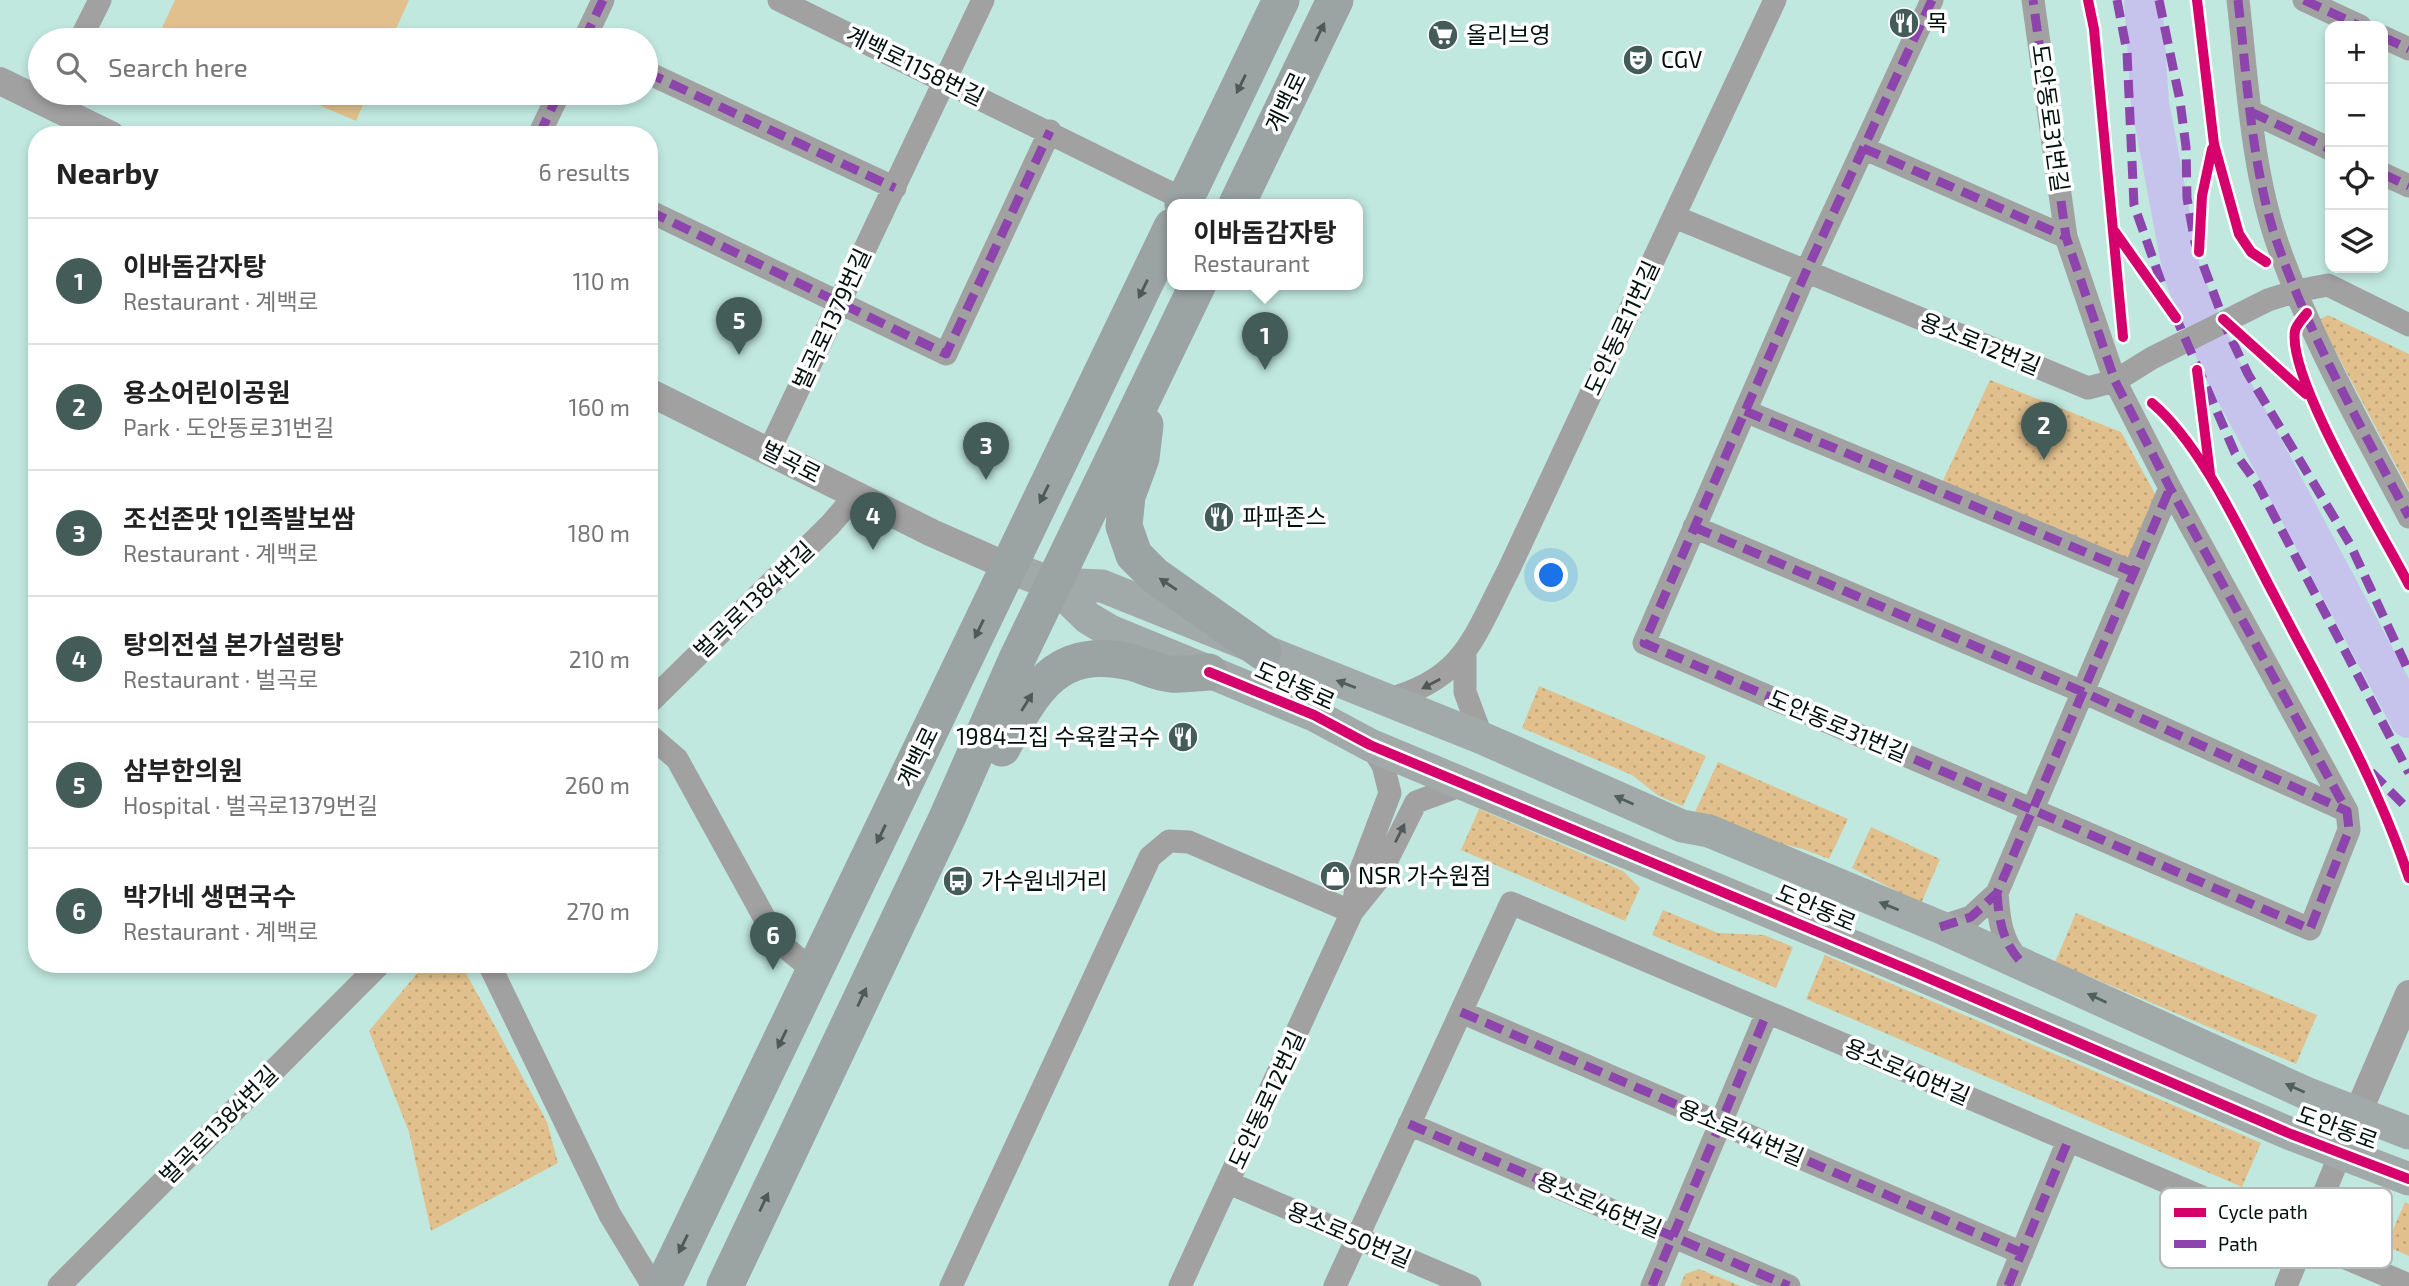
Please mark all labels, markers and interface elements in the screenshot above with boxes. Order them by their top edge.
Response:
restaurant icon: 목 [1887,6,1921,40]
place label: 목 [1927,8,1948,36]
supermarket icon: 올리브영 [1426,18,1460,52]
street label: 계백로1158번길 [842,20,989,111]
place label: 올리브영 [1466,20,1551,48]
map controls [2325,21,2388,273]
button: + [2325,21,2388,84]
one-way arrow [1314,22,1325,42]
search box [28,28,658,105]
street label: 도안동로31번길 [2027,42,2075,194]
theatre icon: CGV [1621,43,1655,77]
place label: CGV [1661,45,1702,73]
icon: search [52,48,90,86]
text: Search here [108,51,248,82]
street label: 계백로 [1259,67,1312,136]
one-way arrow [1236,74,1247,94]
button: − [2325,84,2388,147]
button: locate [2325,147,2388,210]
text: Nearby [56,154,159,190]
text: 6 results [539,158,630,186]
popup [1167,199,1363,290]
button: layers [2325,210,2388,273]
text: 이바돔감자탕 [1193,216,1337,247]
street label: 벌곡로1379번길 [786,243,876,394]
text: Restaurant [1193,249,1310,277]
text: 이바돔감자탕 [123,250,267,281]
street label: 도안동로11번길 [1578,256,1664,399]
text: 1 [74,267,84,295]
text: 110 m [573,267,630,295]
one-way arrow [1137,279,1148,299]
text: Restaurant · 계백로 [123,287,319,315]
pin: 5 [716,297,762,355]
street label: 용소로12번길 [1916,306,2045,380]
pin: 1 [1242,312,1288,370]
text: 용소어린이공원 [123,376,290,407]
text: 2 [72,393,86,421]
text: 160 m [569,393,630,421]
pin: 2 [2021,402,2067,460]
text: Park · 도안동로31번길 [123,413,334,441]
pin: 3 [963,422,1009,480]
street label: 벌곡로 [757,434,826,488]
one-way arrow [1039,484,1050,504]
pin: 4 [850,492,896,550]
restaurant icon: 파파존스 [1202,500,1236,534]
text: 조선존맛 1인족발보쌈 [123,502,355,533]
place label: 파파존스 [1242,502,1327,530]
text: 3 [72,519,86,547]
text: 180 m [568,519,630,547]
street label: 벌곡로1384번길 [688,535,819,663]
text: Restaurant · 계백로 [123,539,319,567]
your location [1534,558,1568,592]
one-way arrow [1158,578,1177,591]
one-way arrow [974,619,985,639]
text: 탕의전설 본가설렁탕 [123,628,344,659]
text: 4 [72,645,86,673]
text: 210 m [569,645,630,673]
street label: 도안동로 [1251,655,1340,715]
text: Restaurant · 벌곡로 [123,665,319,693]
one-way arrow [1336,678,1357,689]
one-way arrow [1421,678,1441,689]
street label: 도안동로31번길 [1764,683,1912,767]
one-way arrow [1021,692,1034,712]
restaurant icon: 1984그집 수육칼국수 [1166,720,1200,754]
street label: 계백로 [891,722,944,791]
place label: 1984그집 수육칼국수 [956,722,1160,750]
text: 삼부한의원 [123,754,243,785]
text: 5 [73,771,85,799]
text: 260 m [565,771,630,799]
text: Hospital · 벌곡로1379번길 [123,791,378,819]
one-way arrow [1613,794,1634,805]
one-way arrow [1394,823,1405,843]
one-way arrow [875,824,887,844]
shop icon: NSR 가수원점 [1318,859,1352,893]
place label: NSR 가수원점 [1358,861,1491,889]
bus stop icon: 가수원네거리 [941,864,975,898]
place label: 가수원네거리 [981,866,1108,894]
street label: 도안동로 [1772,878,1861,937]
text: 박가네 생면국수 [123,880,296,911]
text: 6 [72,897,86,925]
text: 270 m [566,897,630,925]
one-way arrow [1878,900,1899,911]
pin: 6 [750,912,796,970]
text: Restaurant · 계백로 [123,917,319,945]
one-way arrow [856,987,868,1007]
one-way arrow [2087,993,2107,1004]
street label: 도안동로12번길 [1222,1026,1310,1173]
one-way arrow [777,1029,788,1049]
street label: 용소로40번길 [1840,1032,1974,1110]
street label: 벌곡로1384번길 [153,1059,283,1189]
one-way arrow [2284,1082,2305,1093]
street label: 용소로44번길 [1674,1093,1809,1171]
street label: 도안동로 [2293,1099,2382,1155]
street label: 용소로46번길 [1533,1165,1666,1243]
legend [2160,1188,2392,1268]
one-way arrow [759,1192,770,1212]
street label: 용소로50번길 [1283,1195,1416,1273]
text: Cycle path [2218,1200,2308,1223]
text: Path [2218,1232,2258,1255]
one-way arrow [677,1234,689,1254]

